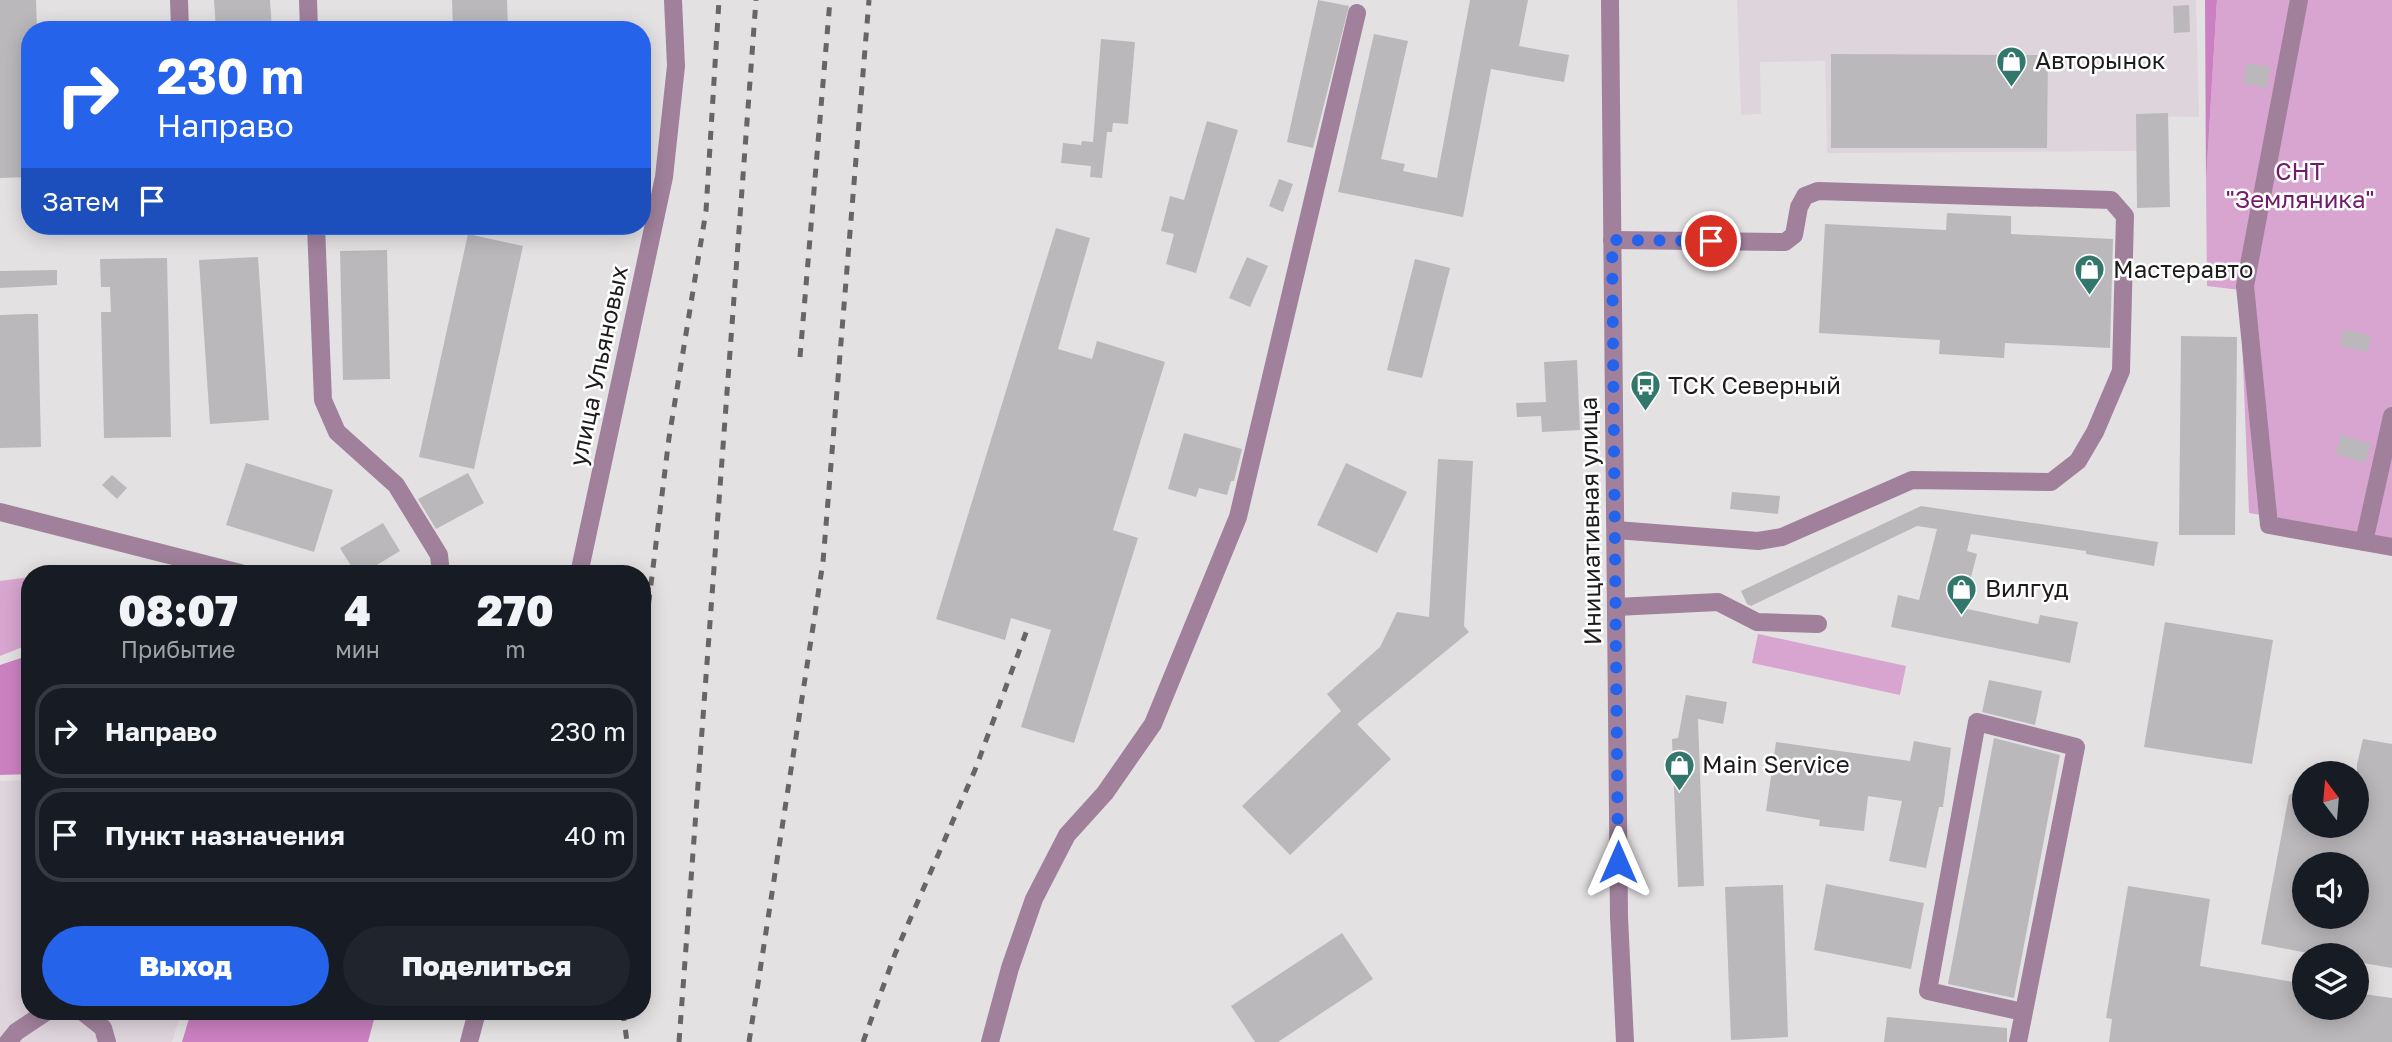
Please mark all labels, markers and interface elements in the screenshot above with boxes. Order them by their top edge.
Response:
shop icon: Авторынок [1995,44,2029,88]
place label: Авторынок [2035,45,2166,74]
text: 230 m [157,46,304,105]
icon: right [42,49,133,140]
text: Направо [157,106,294,144]
park label: СНТ "Земляника" [2225,156,2375,213]
icon: arrive [133,182,171,220]
text: Затем [42,186,119,217]
pin [1681,211,1741,271]
icon: arrive [1692,222,1730,260]
shop icon: Мастеравто [2073,253,2107,297]
place label: Мастеравто [2113,254,2253,283]
street label: улица Ульяновых [562,263,633,469]
bus stop icon: ТСК Северный [1628,369,1662,413]
place label: ТСК Северный [1668,370,1841,399]
street label: Инициативная улица [1573,397,1606,646]
shop icon: Вилгуд [1945,572,1979,616]
place label: Вилгуд [1985,573,2069,602]
text: 08:07 [118,585,238,635]
text: 4 [344,585,371,635]
text: 270 [477,585,554,635]
text: Прибытие [121,635,235,663]
text: мин [335,635,380,663]
text: m [505,635,526,663]
icon: right [46,712,84,750]
text: Направо [105,716,217,747]
text: 230 m [550,716,626,747]
shop icon: Main Service [1662,748,1696,792]
place label: Main Service [1702,749,1850,778]
north arrow [2292,761,2370,838]
map controls [2292,761,2369,1020]
icon: arrive [46,816,84,854]
text: Пункт назначения [105,820,345,851]
text: 40 m [565,820,626,851]
position arrow [1581,825,1655,899]
button: sound [2292,852,2369,929]
button: Выход [42,926,329,1006]
button: Поделиться [343,926,630,1006]
button: layers [2292,943,2369,1020]

